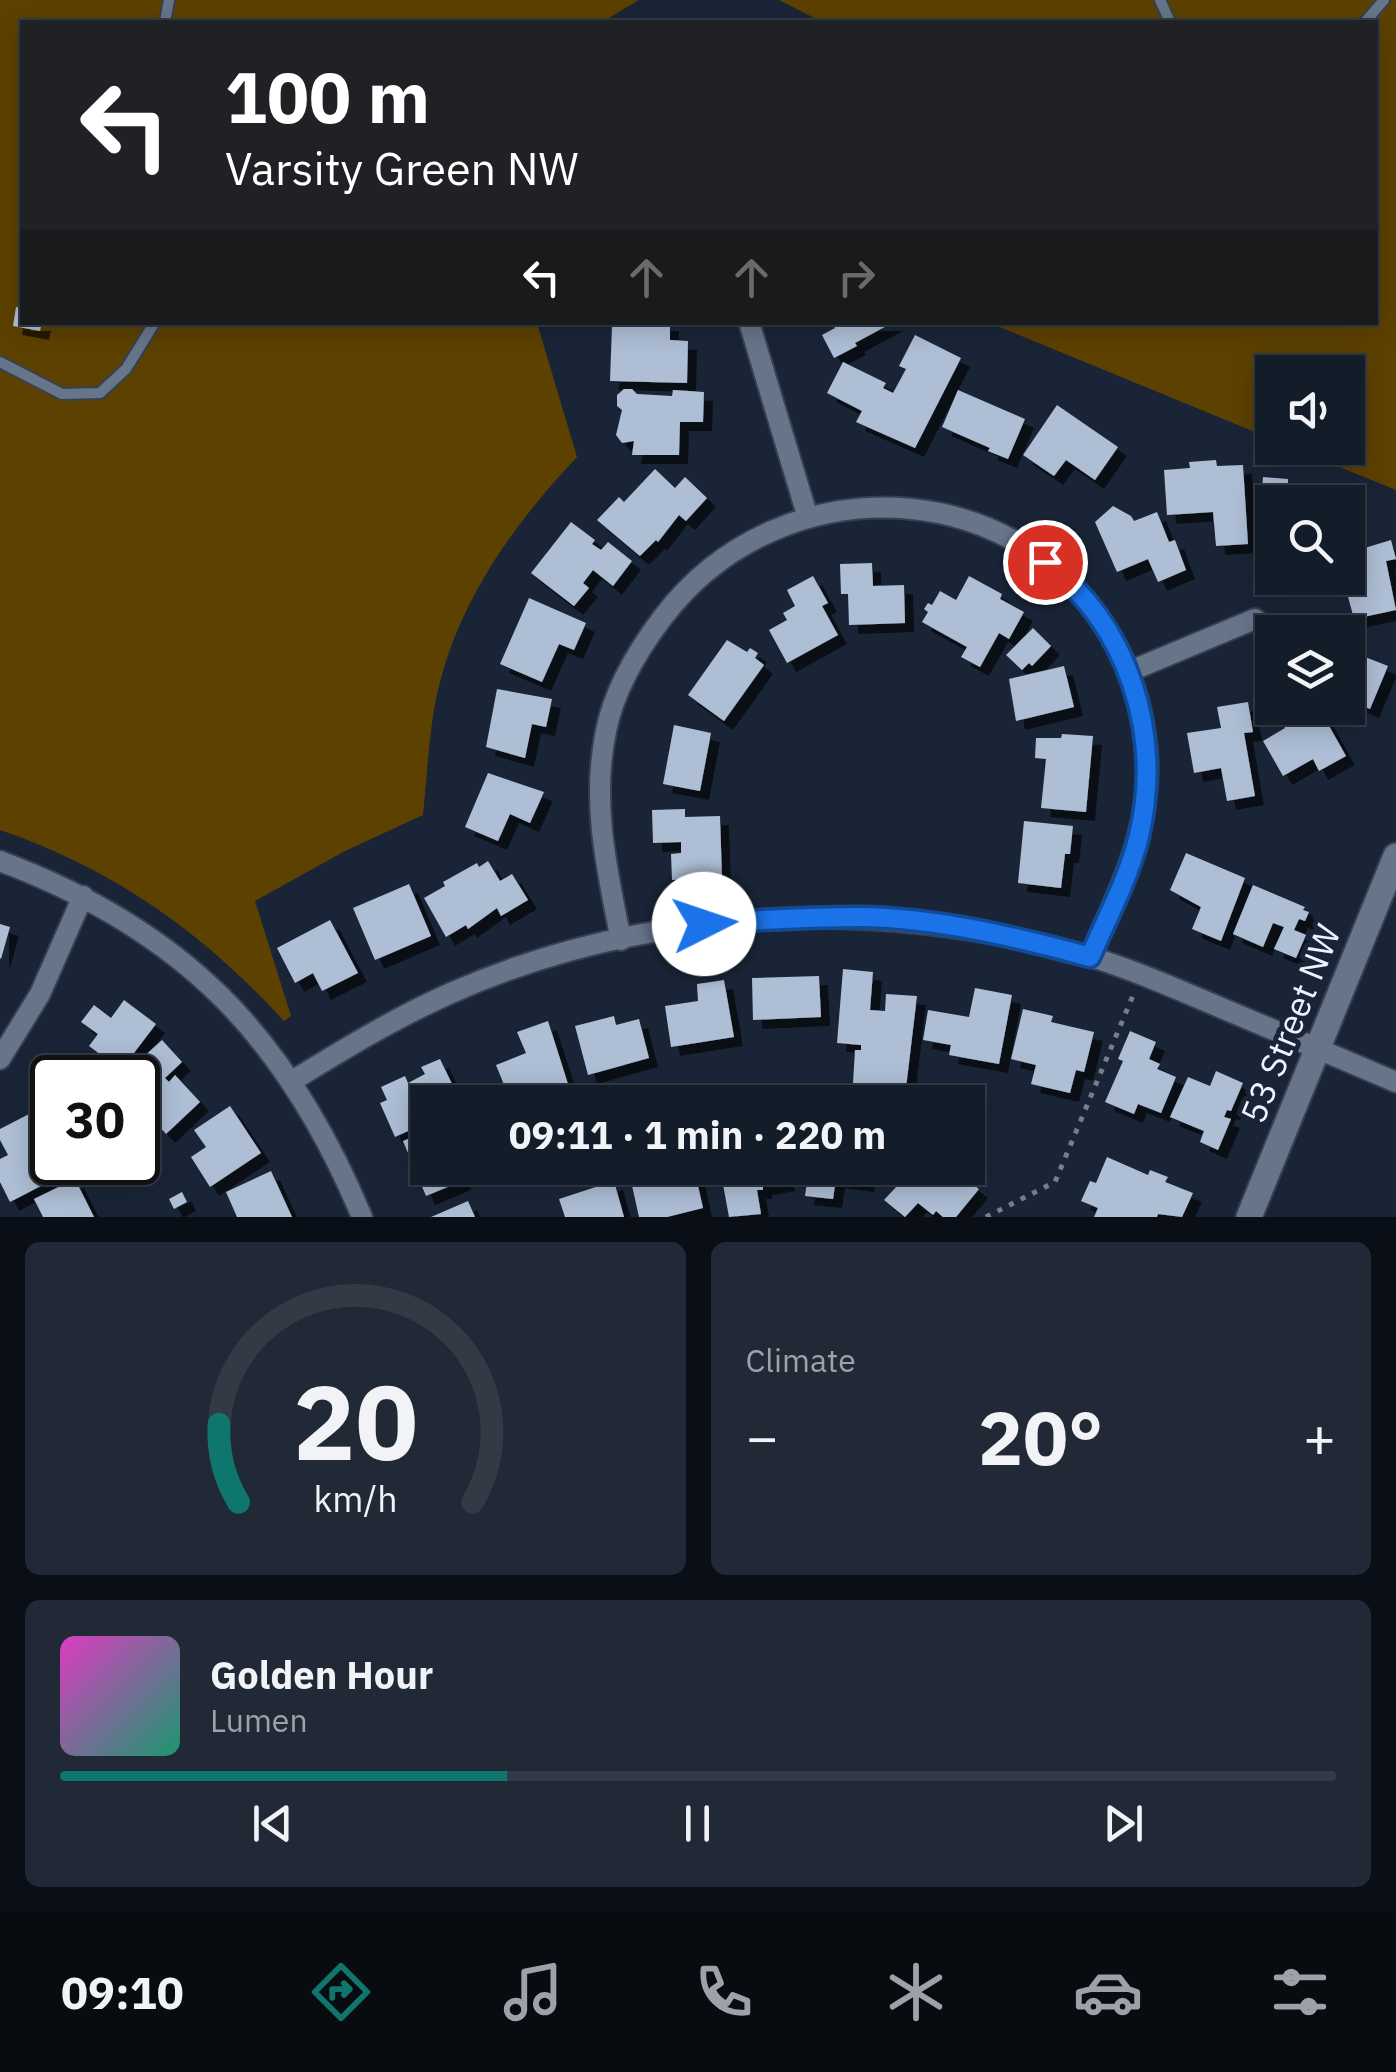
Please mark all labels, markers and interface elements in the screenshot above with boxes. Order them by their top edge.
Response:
text: 100 m [225,51,430,142]
icon: left [60,60,190,190]
text: Varsity Green NW [225,139,579,197]
icon: left [514,250,569,305]
icon: ahead [619,250,674,305]
icon: ahead [724,250,779,305]
icon: right [829,250,884,305]
map controls [1255,355,1365,725]
button: sound [1255,355,1365,465]
button: search [1255,485,1365,595]
pin [1003,520,1088,605]
icon: arrive [1018,535,1073,590]
button: layers [1255,615,1365,725]
position arrow [652,872,756,976]
street label: 53 Street NW [1229,917,1351,1130]
speed limit sign: 30 [30,1055,160,1185]
text: 09:11 · 1 min · 220 m [509,1110,886,1159]
text: Climate [746,1339,856,1381]
text: 20 [293,1353,418,1489]
text: 20° [978,1388,1103,1486]
text: − [746,1401,779,1472]
text: + [1303,1401,1336,1472]
text: km/h [313,1475,397,1522]
text: Golden Hour [210,1650,433,1699]
text: Lumen [210,1699,308,1741]
icon: previous [245,1796,300,1851]
icon: pause [670,1796,725,1851]
icon: next [1096,1796,1151,1851]
icon: directions [306,1957,376,2027]
icon: music [498,1957,568,2027]
icon: phone [689,1957,759,2027]
icon: climate [881,1957,951,2027]
icon: car [1073,1957,1143,2027]
icon: filters [1265,1957,1335,2027]
text: 09:10 [61,1963,184,2021]

